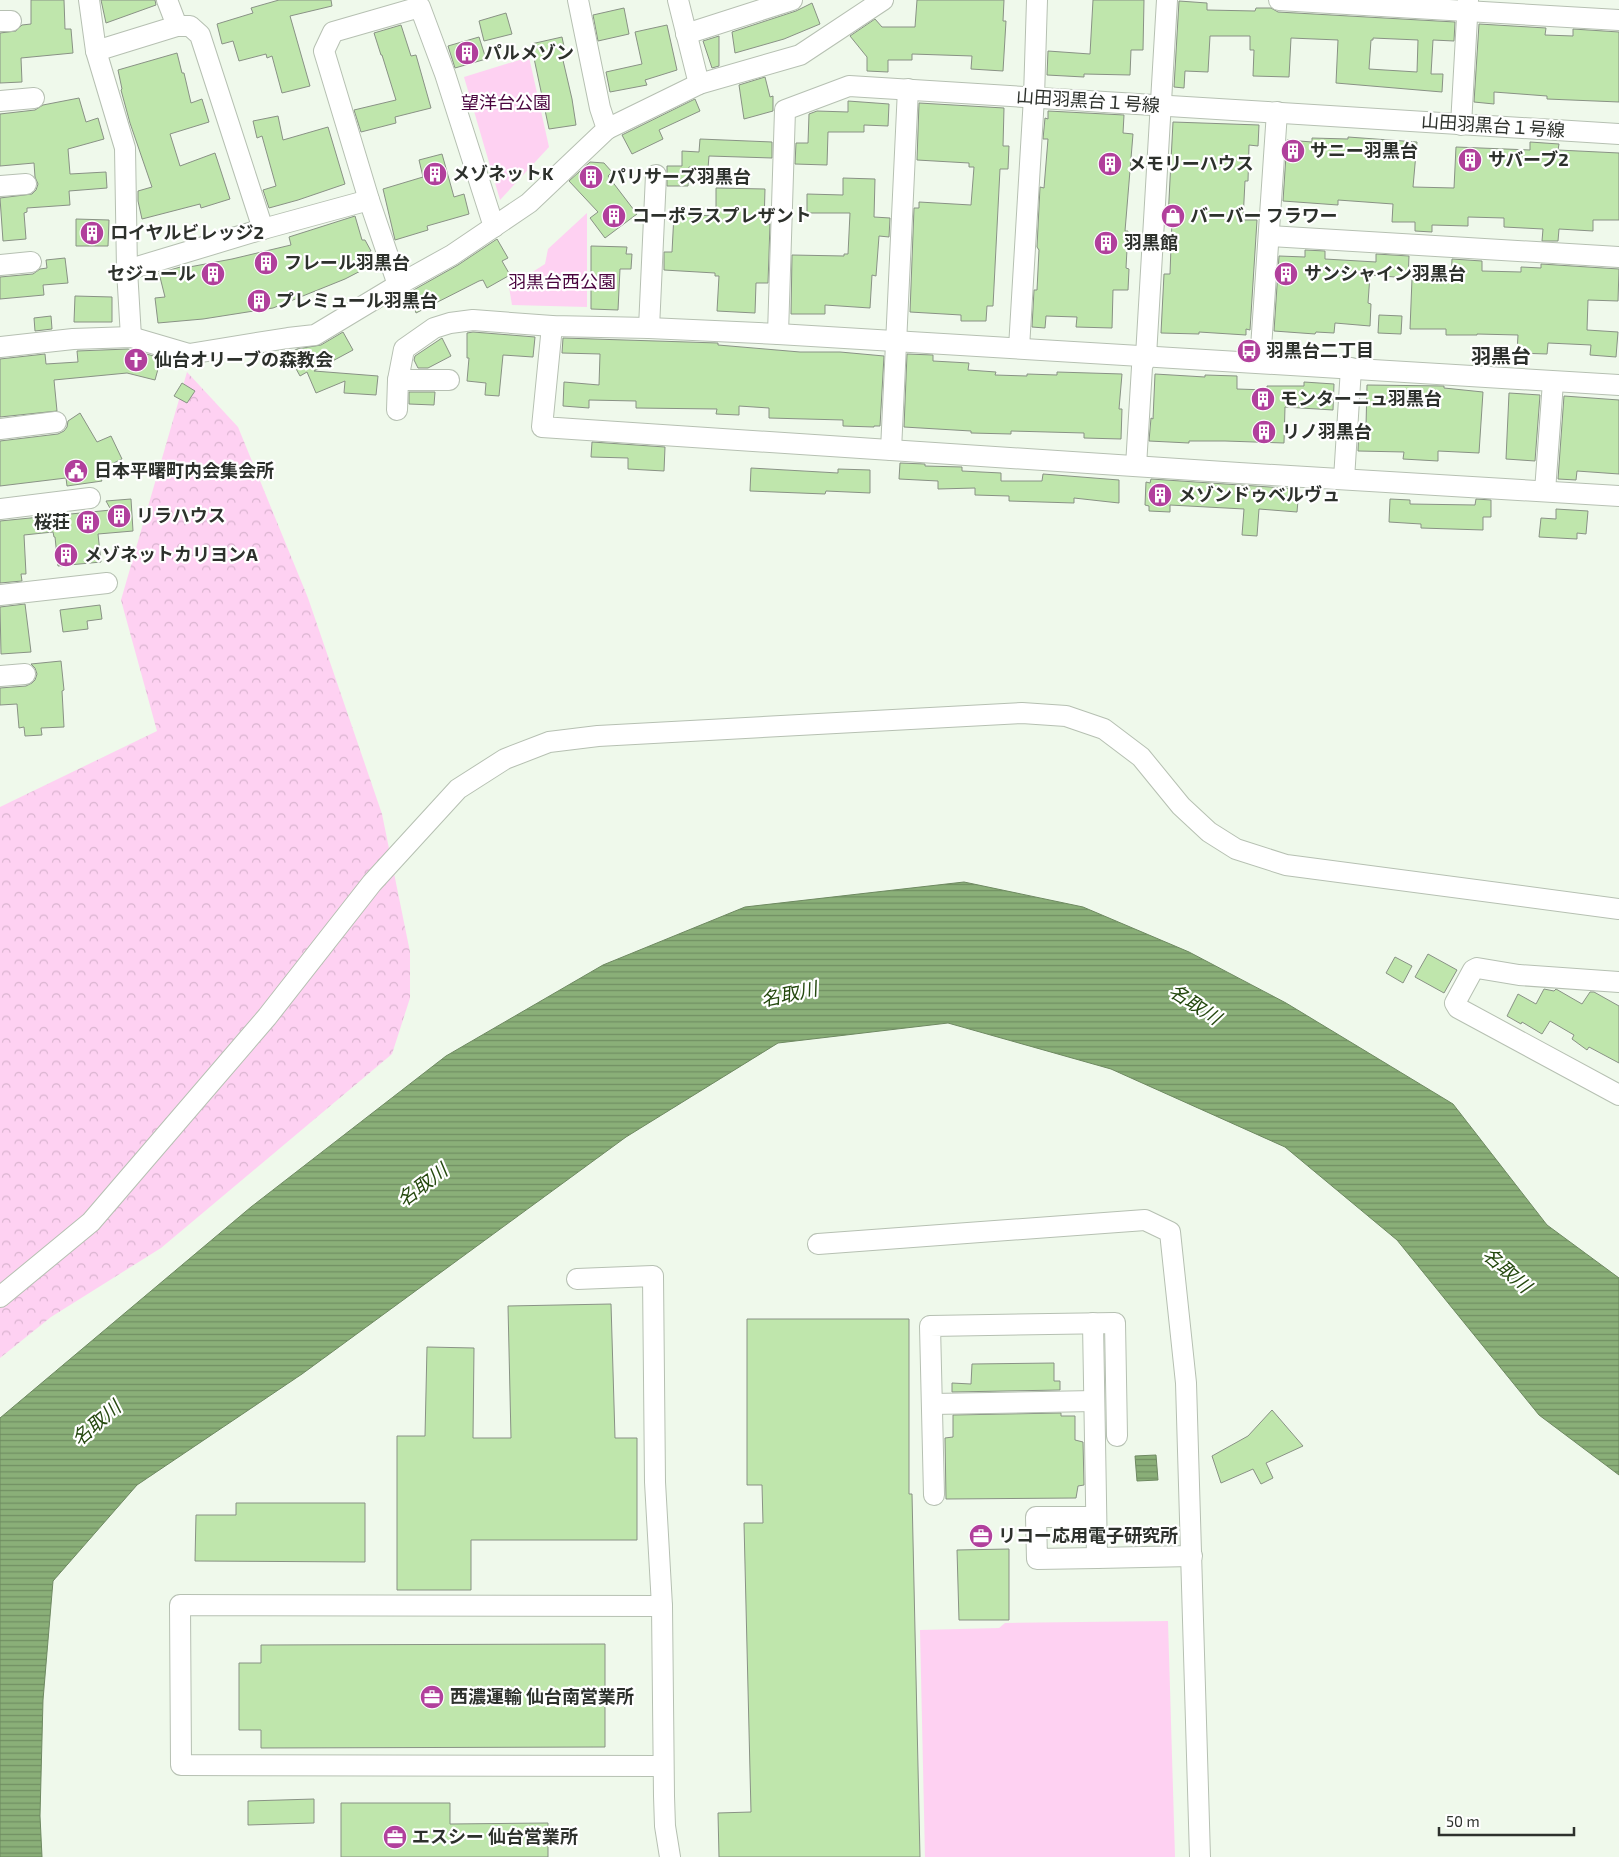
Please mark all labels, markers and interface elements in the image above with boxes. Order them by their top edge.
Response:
building icon: パルメゾン [454,40,480,66]
place label: パルメゾン [484,41,574,63]
street label: 山田羽黒台１号線 [1015,84,1161,116]
park label: 望洋台公園 [461,91,551,113]
street label: 山田羽黒台１号線 [1420,109,1566,141]
building icon: サニー羽黒台 [1280,138,1306,164]
place label: サニー羽黒台 [1310,139,1418,161]
building icon: サバーブ2 [1457,147,1483,173]
place label: サバーブ2 [1488,148,1569,170]
building icon: メモリーハウス [1097,151,1123,177]
place label: メモリーハウス [1128,152,1254,174]
building icon: メゾネットK [422,161,448,187]
place label: メゾネットK [452,162,554,184]
building icon: パリサーズ羽黒台 [578,164,604,190]
place label: パリサーズ羽黒台 [608,165,751,187]
building icon: コーポラスプレザント [601,203,627,229]
shop icon: バーバー フラワー [1160,203,1186,229]
place label: コーポラスプレザント [632,204,812,226]
place label: バーバー フラワー [1190,204,1338,226]
building icon: ロイヤルビレッジ2 [79,220,105,246]
place label: ロイヤルビレッジ2 [110,221,264,243]
building icon: 羽黒館 [1093,230,1119,256]
place label: 羽黒館 [1124,231,1178,253]
building icon: フレール羽黒台 [253,250,279,276]
place label: フレール羽黒台 [284,251,410,273]
building icon: セジュール [200,261,226,287]
building icon: サンシャイン羽黒台 [1273,261,1299,287]
place label: セジュール [107,262,196,284]
place label: サンシャイン羽黒台 [1304,262,1466,284]
park label: 羽黒台西公園 [508,270,616,292]
building icon: プレミュール羽黒台 [246,288,272,314]
place label: プレミュール羽黒台 [276,289,438,311]
bus stop icon: 羽黒台二丁目 [1236,338,1262,364]
place label: 羽黒台二丁目 [1266,339,1374,361]
district label: 羽黒台 [1471,343,1531,367]
church icon: 仙台オリーブの森教会 [123,347,149,373]
place label: 仙台オリーブの森教会 [154,348,333,370]
building icon: モンターニュ羽黒台 [1250,386,1276,412]
place label: モンターニュ羽黒台 [1280,387,1442,409]
building icon: リノ羽黒台 [1251,419,1277,445]
place label: リノ羽黒台 [1282,420,1372,442]
public building icon: 日本平曙町内会集会所 [63,458,89,484]
place label: 日本平曙町内会集会所 [94,459,274,481]
building icon: メゾンドゥベルヴュ [1147,482,1173,508]
place label: メゾンドゥベルヴュ [1178,483,1340,505]
building icon: リラハウス [106,503,132,529]
place label: リラハウス [136,504,226,526]
building icon: 桜荘 [75,509,101,535]
place label: 桜荘 [34,510,70,532]
building icon: メゾネットカリヨンA [53,542,79,568]
place label: メゾネットカリヨンA [84,543,258,565]
water label: 名取川 [759,976,821,1011]
water label: 名取川 [1165,978,1227,1030]
water label: 名取川 [392,1157,453,1211]
water label: 名取川 [1478,1242,1538,1298]
water label: 名取川 [67,1394,126,1450]
office icon: リコー応用電子研究所 [968,1523,994,1549]
place label: リコー応用電子研究所 [998,1524,1178,1546]
office icon: 西濃運輸 仙台南営業所 [419,1684,445,1710]
place label: 西濃運輸 仙台南営業所 [450,1685,634,1707]
scale bar [1439,1804,1574,1836]
text: 50 m [1446,1812,1480,1830]
office icon: エスシー 仙台営業所 [382,1824,408,1850]
place label: エスシー 仙台営業所 [412,1825,578,1847]

